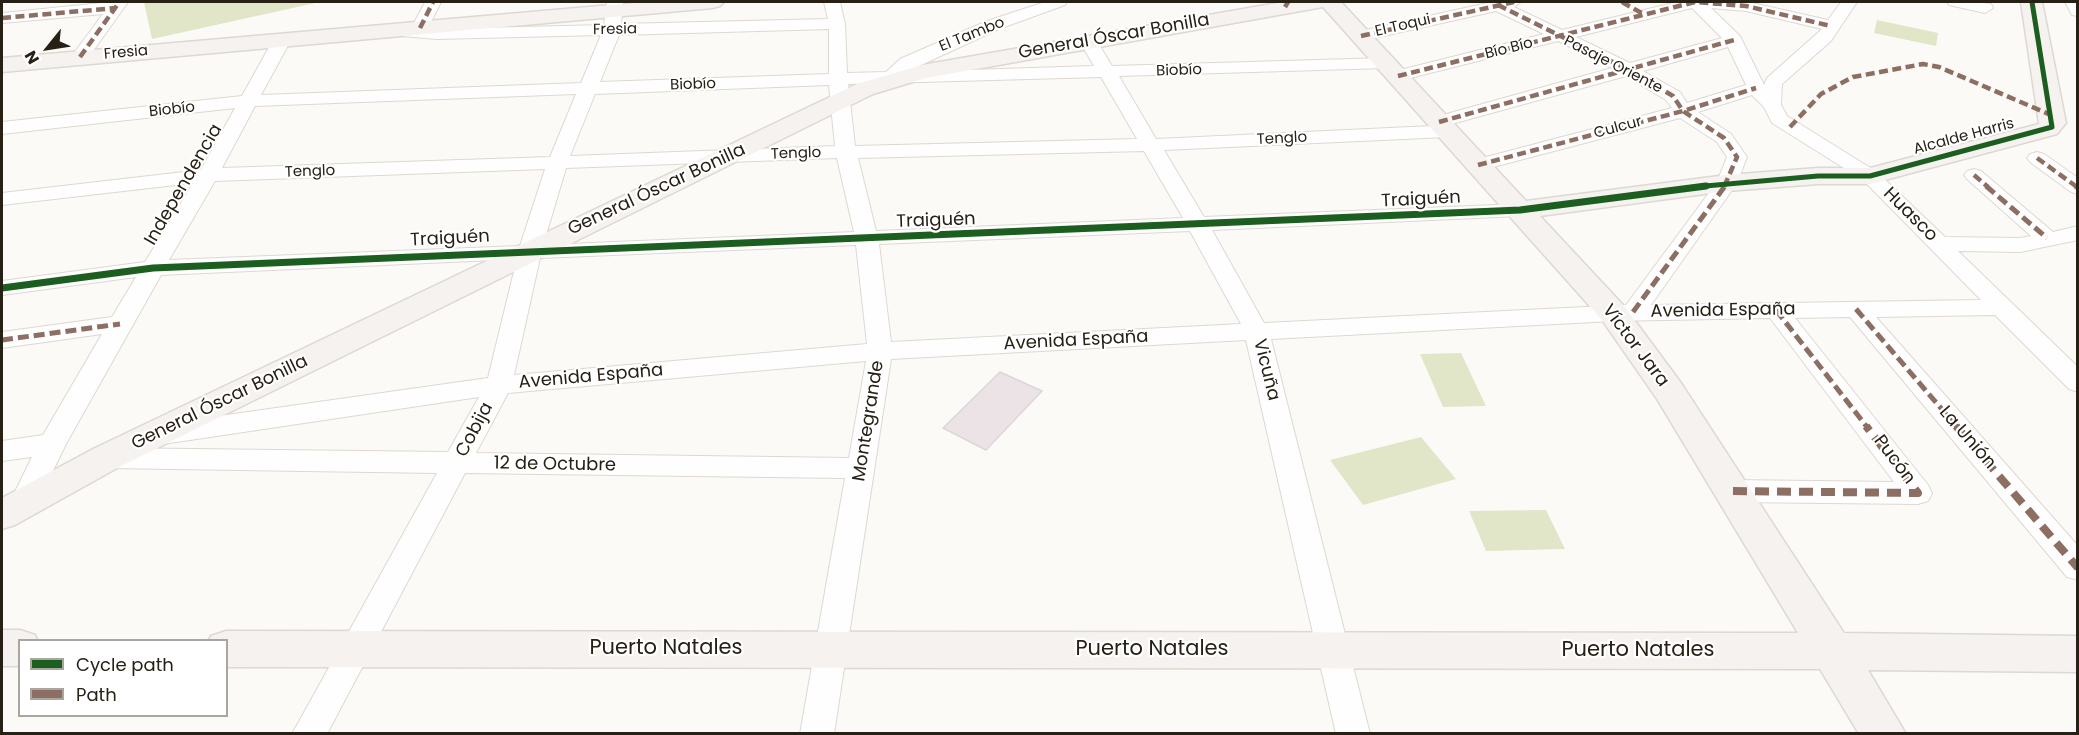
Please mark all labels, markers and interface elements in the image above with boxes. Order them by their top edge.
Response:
street label: General Óscar Bonilla [1017,10,1211,64]
street label: El Toqui [1373,11,1433,41]
street label: El Tambo [937,14,1007,56]
north arrow [18,18,78,78]
street label: Fresia [593,21,637,39]
street label: Pasaje Oriente [1561,32,1665,98]
street label: Bío Bío [1483,34,1535,64]
street label: Fresia [103,42,149,64]
text: N [19,46,45,68]
street label: Biobío [1156,61,1202,81]
street label: Biobío [670,75,716,95]
street label: Biobío [148,99,196,121]
street label: Culcur [1592,113,1644,143]
street label: Alcalde Harris [1912,115,2016,159]
street label: Independencia [141,120,227,250]
street label: Tenglo [1256,129,1308,149]
street label: General Óscar Bonilla [565,139,749,241]
street label: Tenglo [770,144,822,164]
street label: Tenglo [284,162,336,182]
street label: Huasco [1878,183,1942,247]
street label: Traiguén [1381,187,1461,213]
street label: Traiguén [896,209,976,233]
street label: Traiguén [410,226,490,252]
street label: Avenida España [1650,299,1796,323]
street label: Víctor Jara [1597,300,1673,392]
street label: Avenida España [1003,326,1149,356]
street label: Vicuña [1248,337,1284,403]
street label: General Óscar Bonilla [128,351,312,455]
street label: Montegrande [849,359,889,483]
street label: Avenida España [518,360,664,394]
street label: Cobija [452,399,498,461]
street label: La Unión [1934,402,2000,474]
street label: Pucón [1869,431,1919,489]
street label: 12 de Octubre [494,453,616,477]
street label: Puerto Natales [589,636,743,662]
street label: Puerto Natales [1075,637,1229,663]
street label: Puerto Natales [1561,638,1715,664]
legend [18,639,228,717]
text: Cycle path [76,652,174,677]
text: Path [76,682,117,707]

